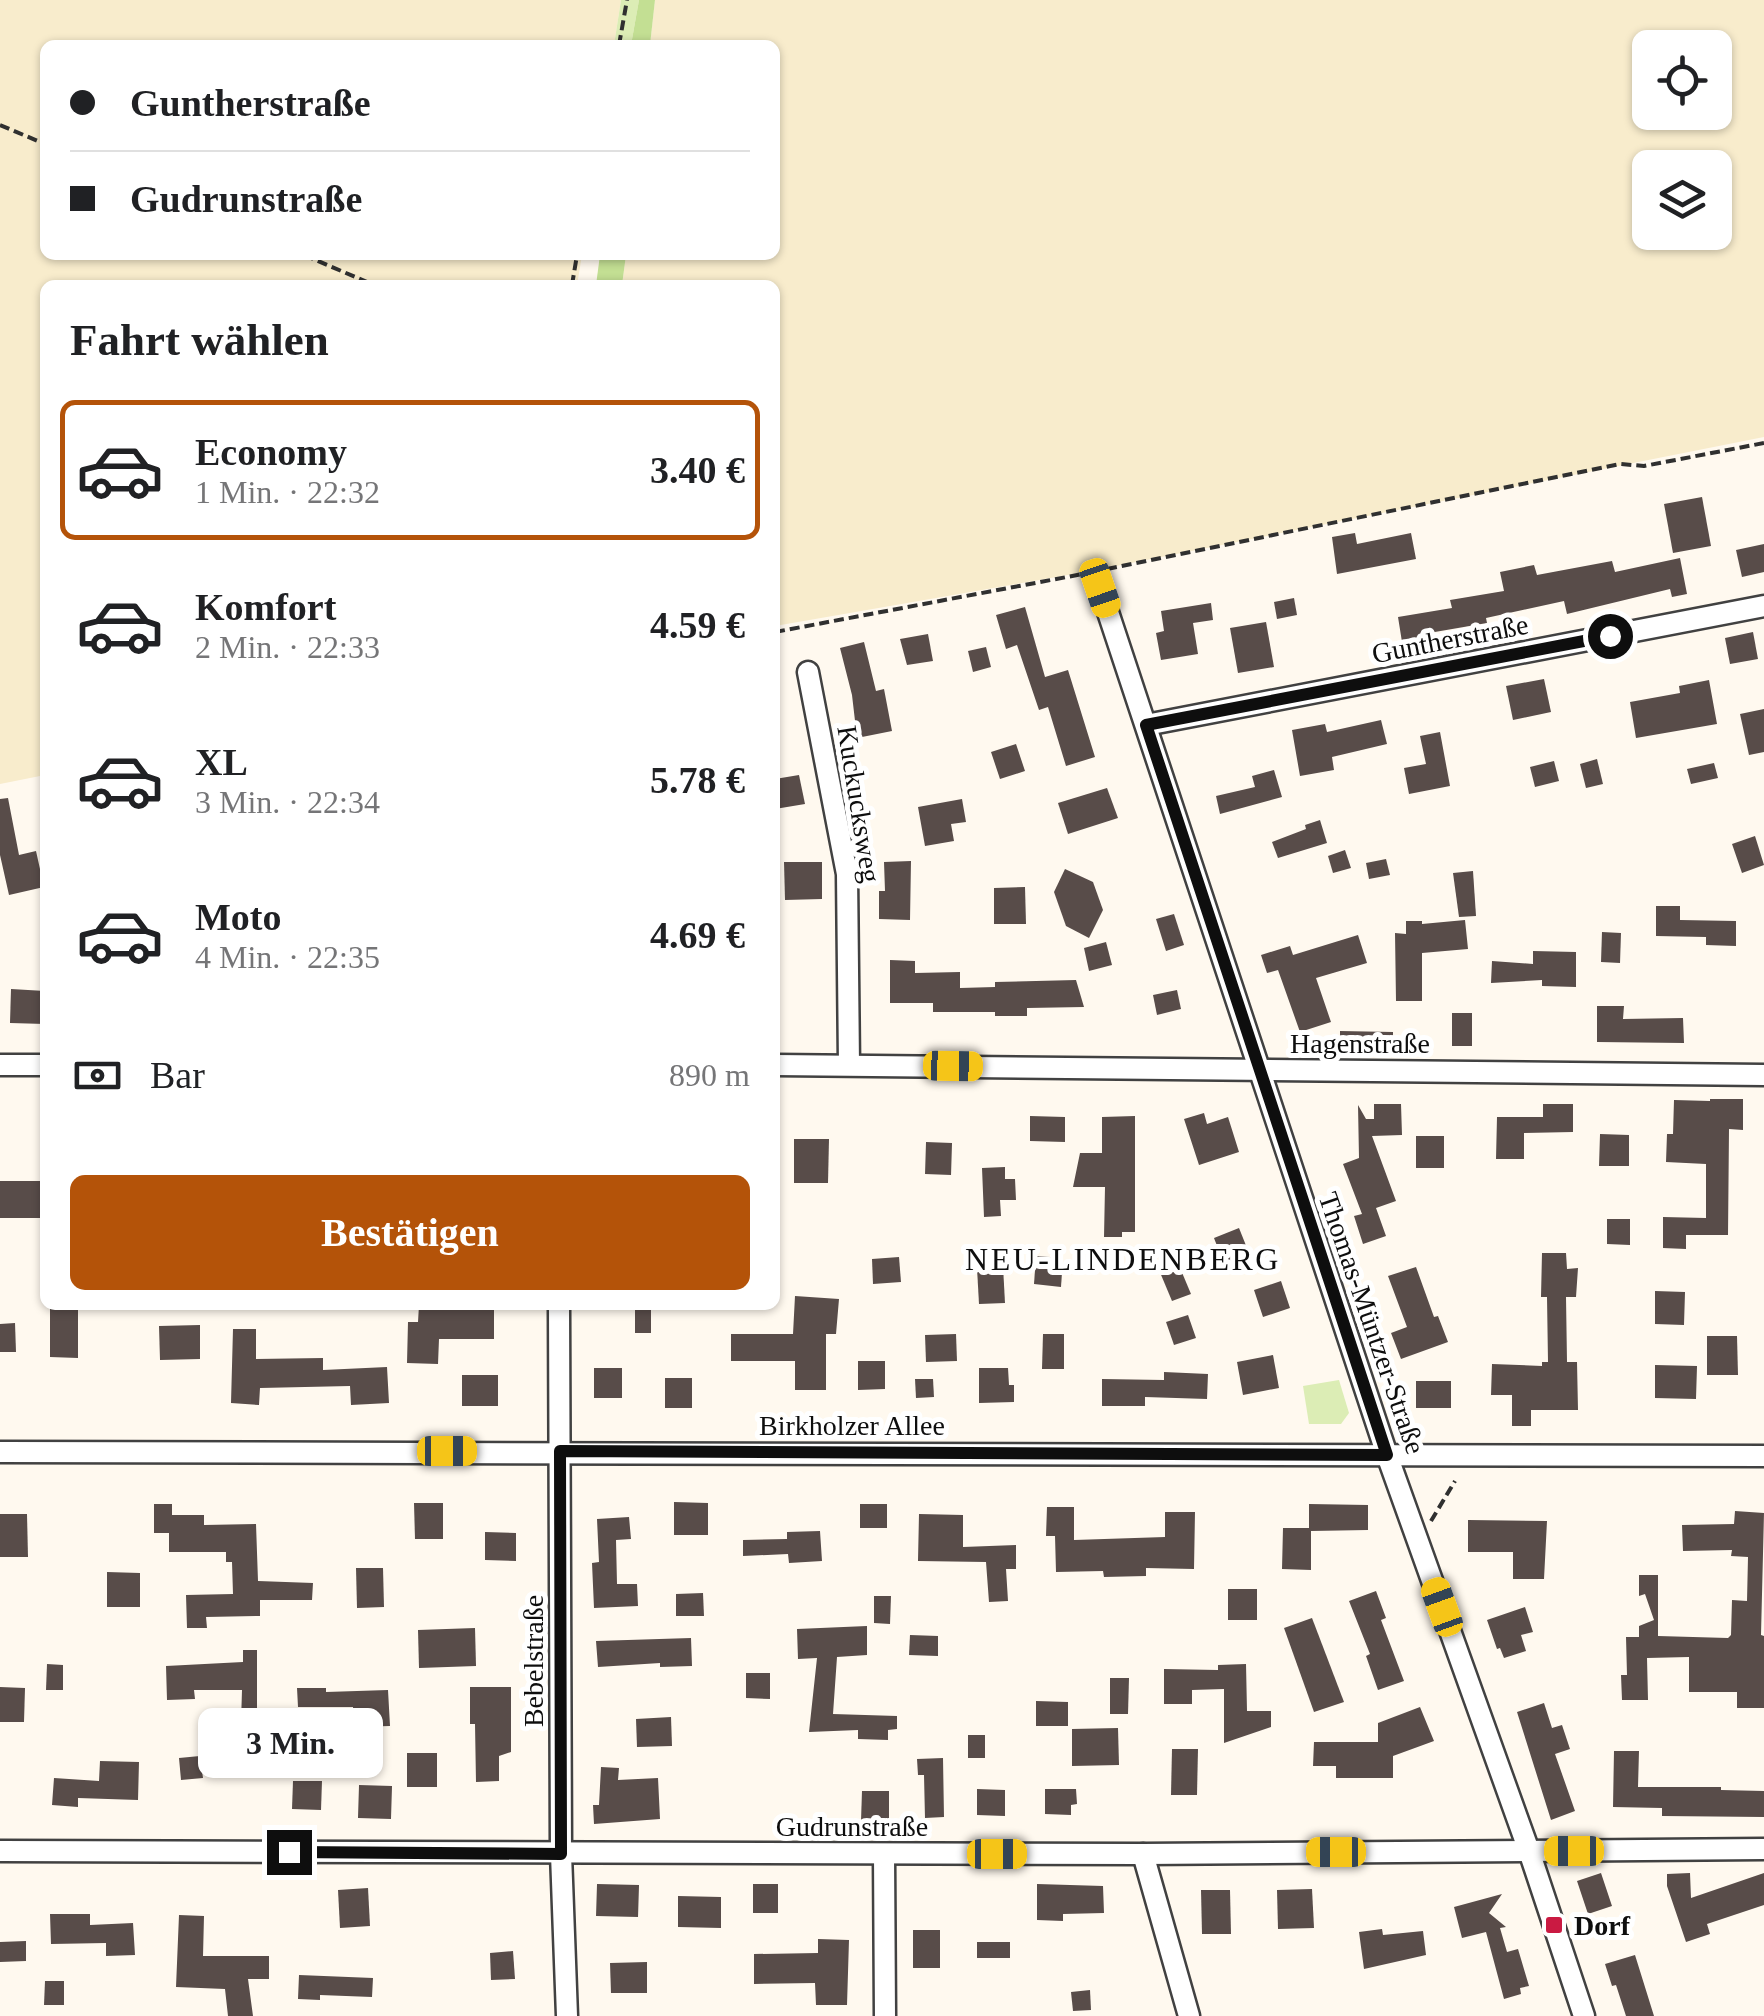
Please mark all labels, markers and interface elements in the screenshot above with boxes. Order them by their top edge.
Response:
map controls [1632,30,1732,250]
button: locate [1632,30,1732,130]
text: Guntherstraße [130,82,371,124]
button: layers [1632,150,1732,250]
text: Gudrunstraße [130,178,362,220]
text: Fahrt wählen [70,315,329,365]
icon: car [75,425,165,515]
text: Economy [195,431,347,473]
text: 3.40 € [650,449,745,491]
text: 1 Min. · 22:32 [195,474,380,510]
car [1076,555,1124,621]
icon: car [75,580,165,670]
text: Komfort [195,586,336,628]
text: 4.59 € [650,604,745,646]
street label: Guntherstraße [1369,609,1531,669]
route start [1588,614,1633,659]
text: 2 Min. · 22:33 [195,629,380,665]
street label: Kuckucksweg [831,723,887,885]
icon: car [75,735,165,825]
text: XL [195,741,248,783]
text: 5.78 € [650,759,745,801]
text: 3 Min. · 22:34 [195,784,380,820]
icon: car [75,890,165,980]
text: Moto [195,896,282,938]
text: 4.69 € [650,914,745,956]
text: 4 Min. · 22:35 [195,939,380,975]
street label: Hagenstraße [1290,1028,1430,1059]
icon: cash [70,1048,125,1103]
car [923,1050,983,1082]
text: Bar [150,1054,205,1096]
text: 890 m [669,1057,750,1093]
button: Bestätigen [70,1175,750,1290]
street label: Thomas-Müntzer-Straße [1313,1188,1431,1458]
district label: NEU-LINDENBERG [965,1241,1281,1277]
street label: Birkholzer Allee [759,1410,945,1441]
car [417,1436,477,1466]
car [1418,1574,1466,1640]
street label: Bebelstraße [518,1595,549,1727]
callout: 3 Min. [196,1707,382,1777]
text: 3 Min. [246,1725,335,1761]
street label: Gudrunstraße [776,1811,928,1842]
route end [267,1830,312,1875]
car [1544,1836,1604,1866]
car [1306,1837,1366,1867]
car [967,1839,1027,1869]
place label: Dorf [1574,1910,1631,1941]
marker: Dorf [1543,1914,1565,1936]

